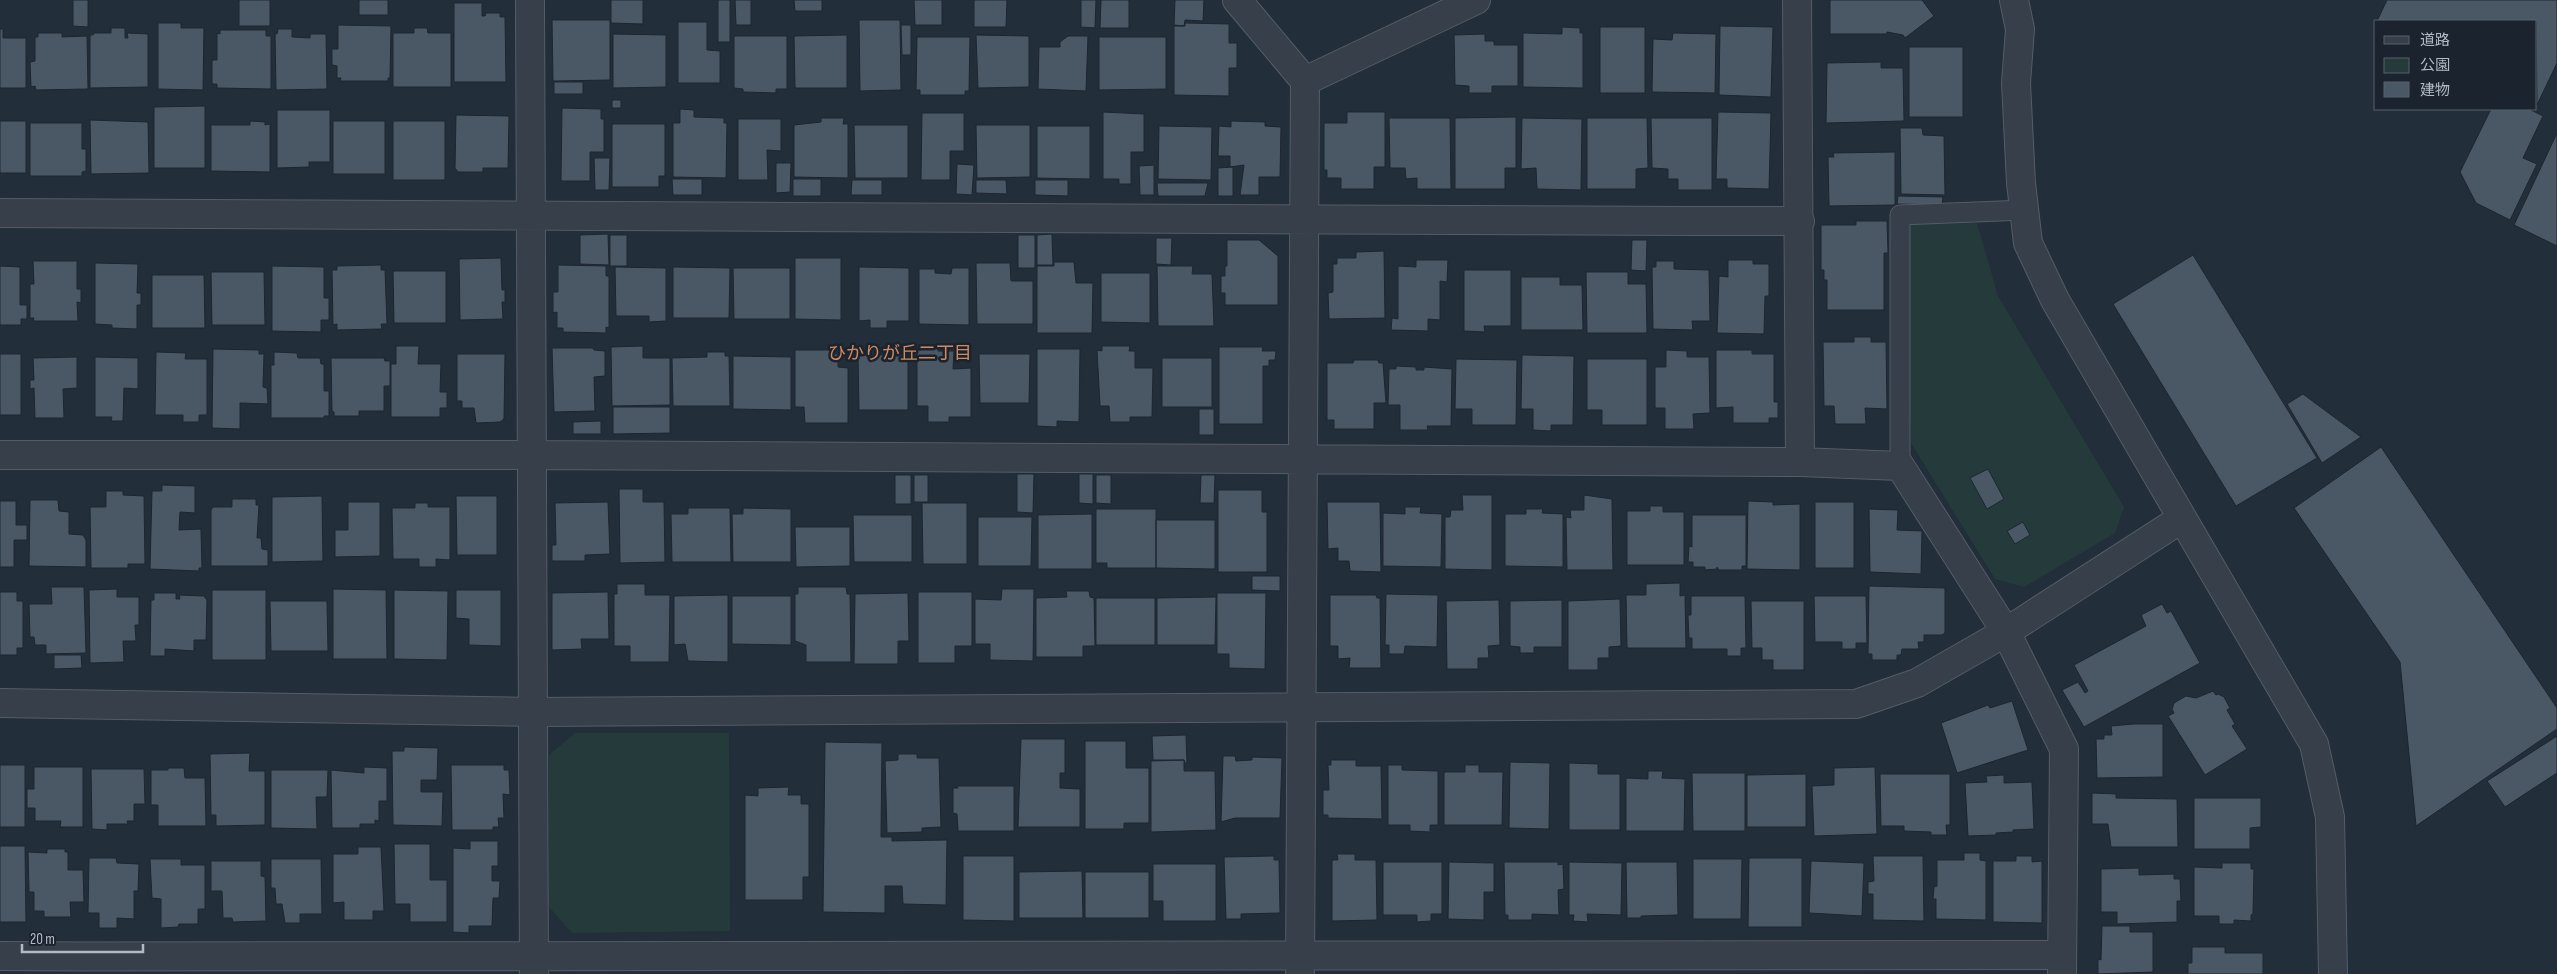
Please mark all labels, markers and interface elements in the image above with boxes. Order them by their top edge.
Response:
legend [2374,20,2537,110]
text: 道路 [2420,31,2450,50]
text: 公園 [2420,56,2450,75]
text: 建物 [2420,81,2450,100]
district label: ひかりが丘二丁目 [828,343,972,364]
scale bar [22,922,144,954]
text: 20 m [30,930,55,949]

